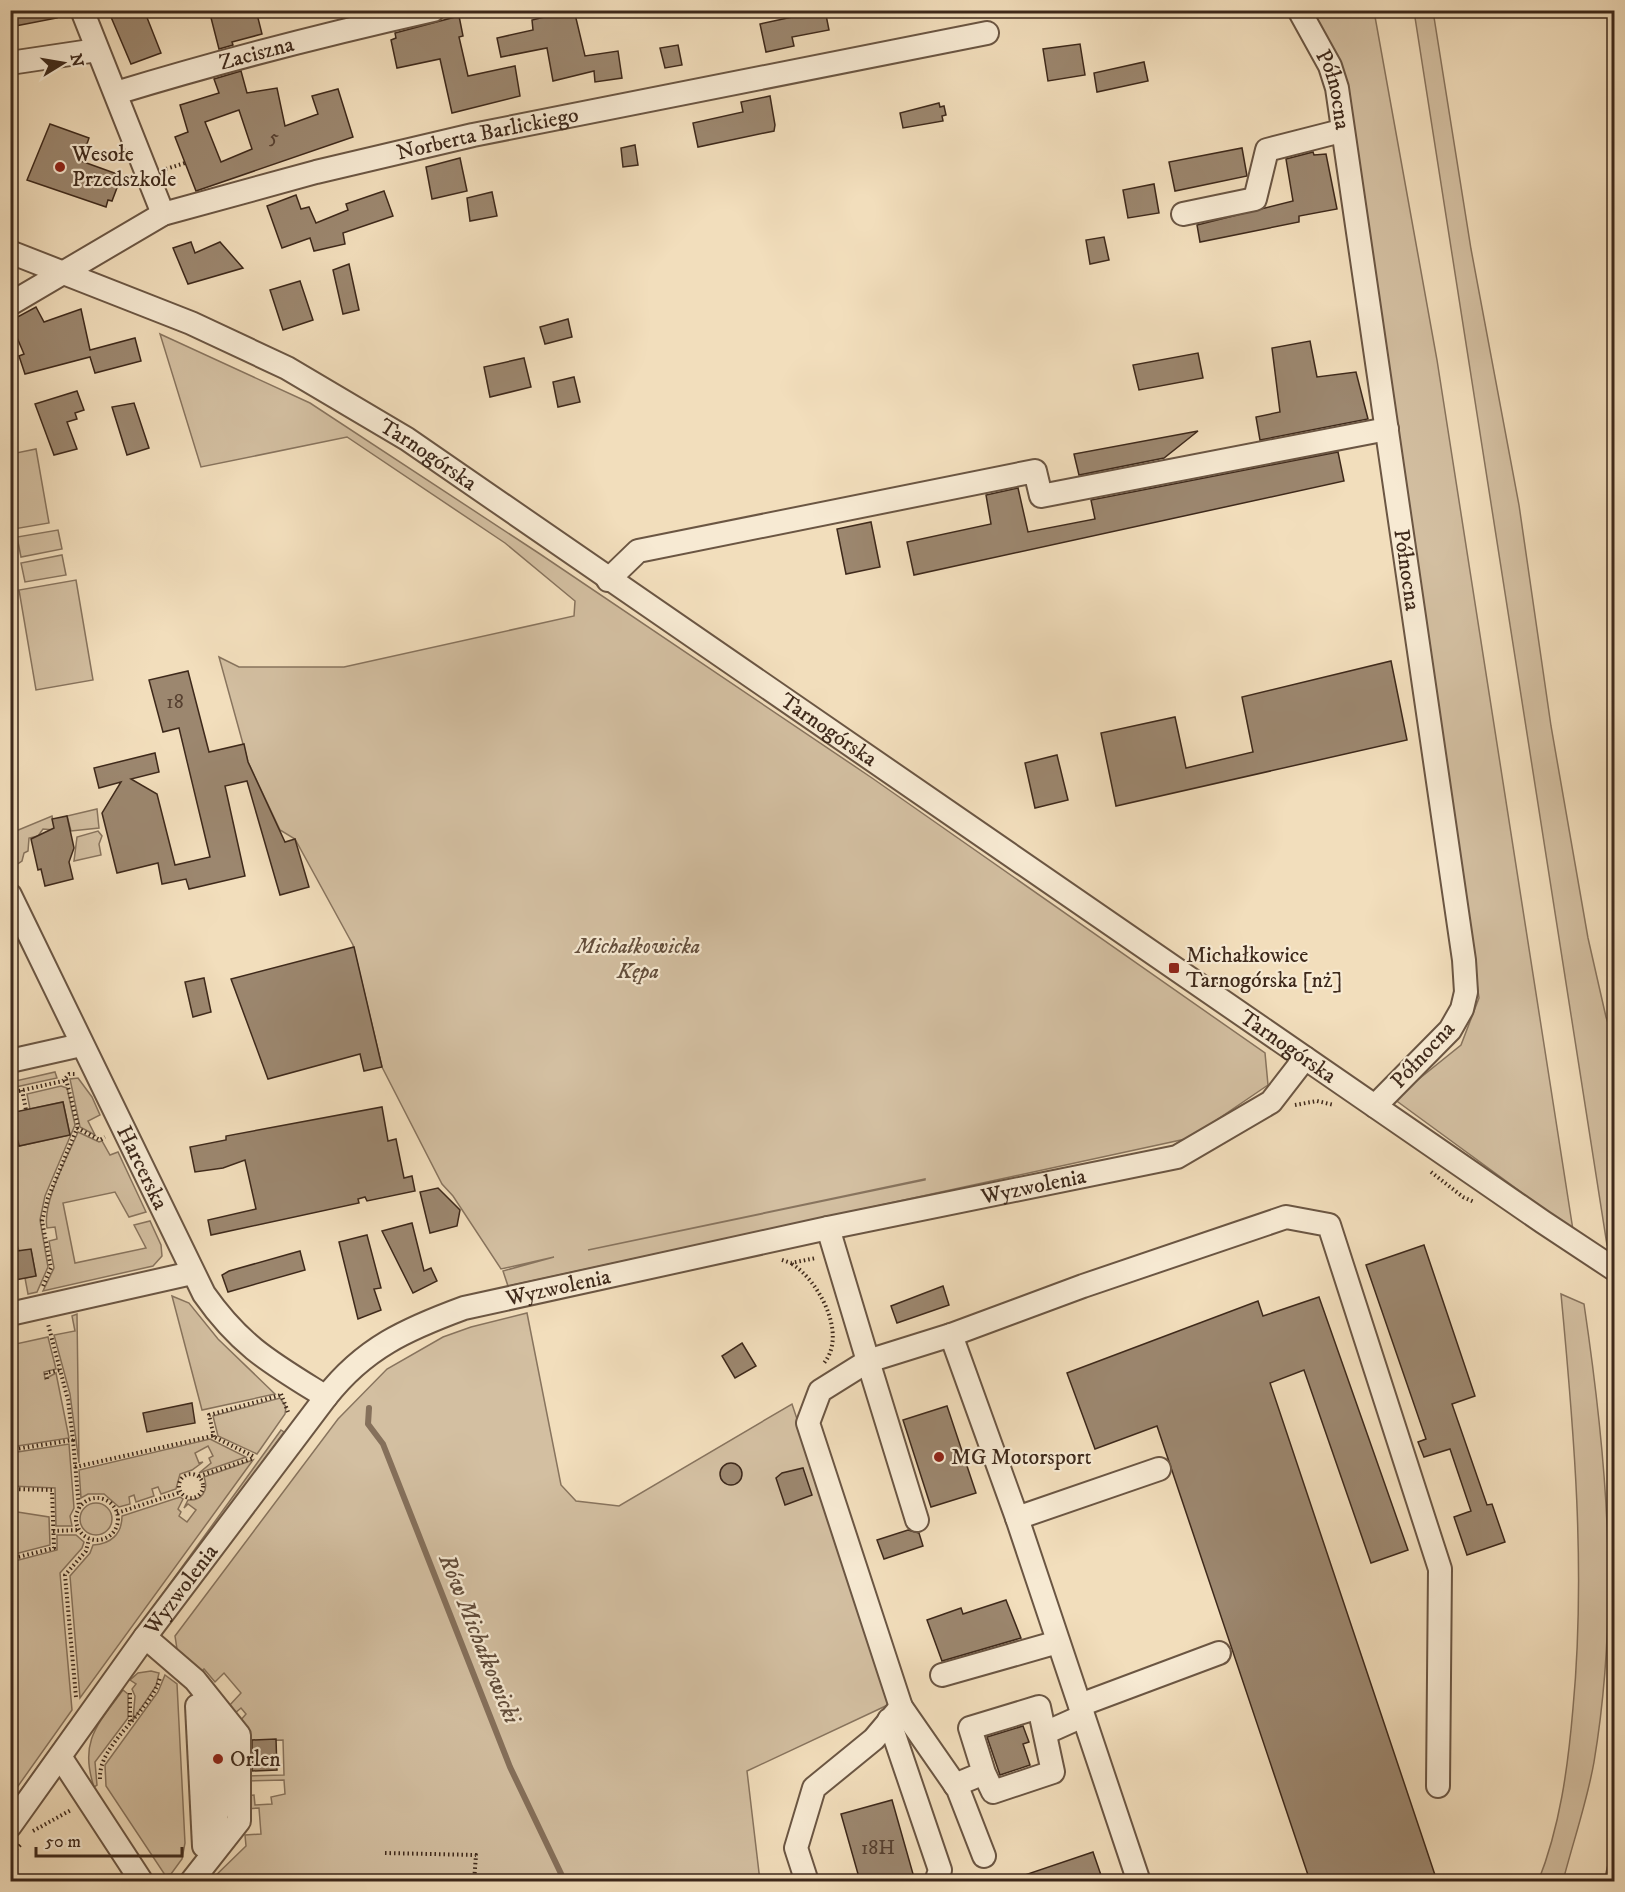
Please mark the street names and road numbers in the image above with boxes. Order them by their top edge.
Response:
street label: Zaciszna [216,30,297,76]
street label: Północna [1310,45,1356,132]
street label: Norberta Barlickiego [394,101,581,166]
street label: Tarnogórska [375,412,483,497]
street label: Północna [1388,527,1427,613]
street label: Tarnogórska [775,687,883,773]
street label: Tarnogórska [1235,1004,1342,1089]
street label: Północna [1385,1015,1461,1094]
street label: Harcerska [111,1121,175,1215]
street label: Wyzwolenia [978,1162,1089,1210]
street label: Wyzwolenia [502,1263,614,1312]
street label: Wyzwolenia [138,1538,224,1641]

